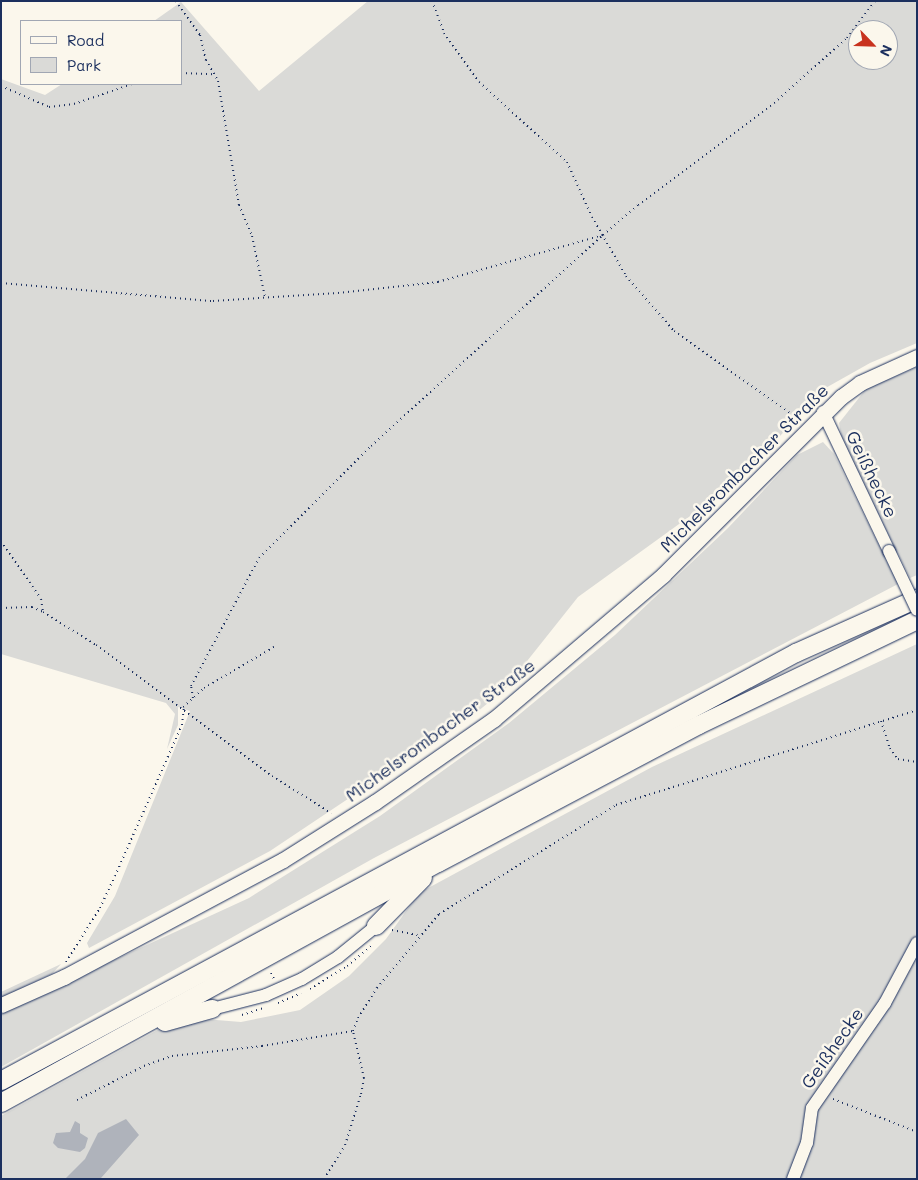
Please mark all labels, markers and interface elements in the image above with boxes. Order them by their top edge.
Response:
legend [20,20,182,85]
north arrow [848,20,898,70]
text: Road [67,30,104,50]
text: N [875,42,897,60]
text: Park [67,55,101,75]
street label: Michelsrombacher Straße [655,379,833,557]
street label: Geißhecke [842,427,902,521]
street label: Michelsrombacher Straße [341,654,539,806]
street label: Geißhecke [796,1003,868,1093]

